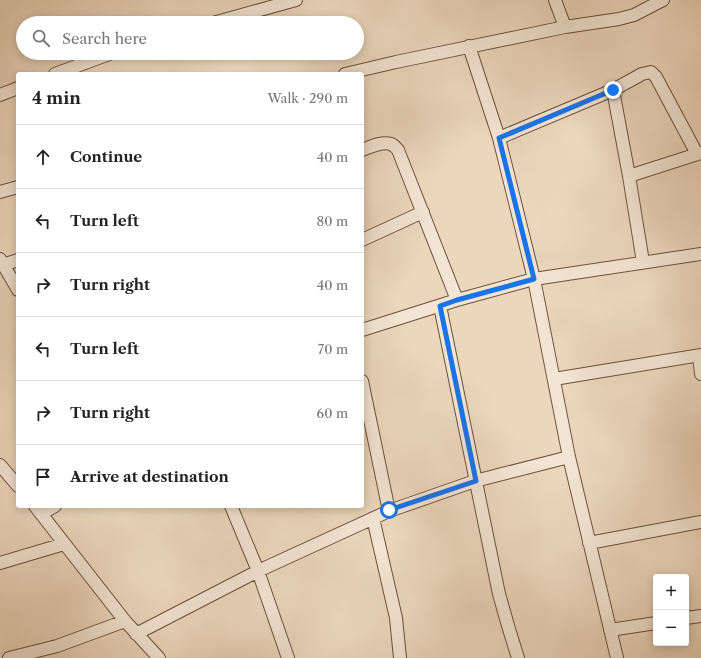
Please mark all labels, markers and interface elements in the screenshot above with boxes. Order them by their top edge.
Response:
search box [16,16,364,60]
icon: search [30,27,52,49]
text: Search here [62,29,147,48]
route end [604,81,622,99]
text: 4 min [32,88,81,108]
text: Walk · 290 m [267,90,348,106]
icon: ahead [32,146,54,168]
text: Continue [70,147,142,166]
text: 40 m [317,149,348,165]
icon: left [32,210,54,232]
text: Turn left [70,211,139,230]
text: 80 m [316,213,348,229]
icon: right [32,274,54,296]
text: Turn right [70,275,150,294]
text: 40 m [317,277,348,293]
icon: left [32,338,54,360]
text: Turn left [70,339,139,358]
text: 70 m [318,341,348,357]
icon: right [32,402,54,424]
text: Turn right [70,403,150,422]
text: 60 m [317,405,348,421]
icon: arrive [32,466,54,488]
text: Arrive at destination [70,467,229,486]
route start [380,501,398,519]
map controls [653,574,689,646]
button: + [653,574,689,610]
button: − [653,610,689,646]

